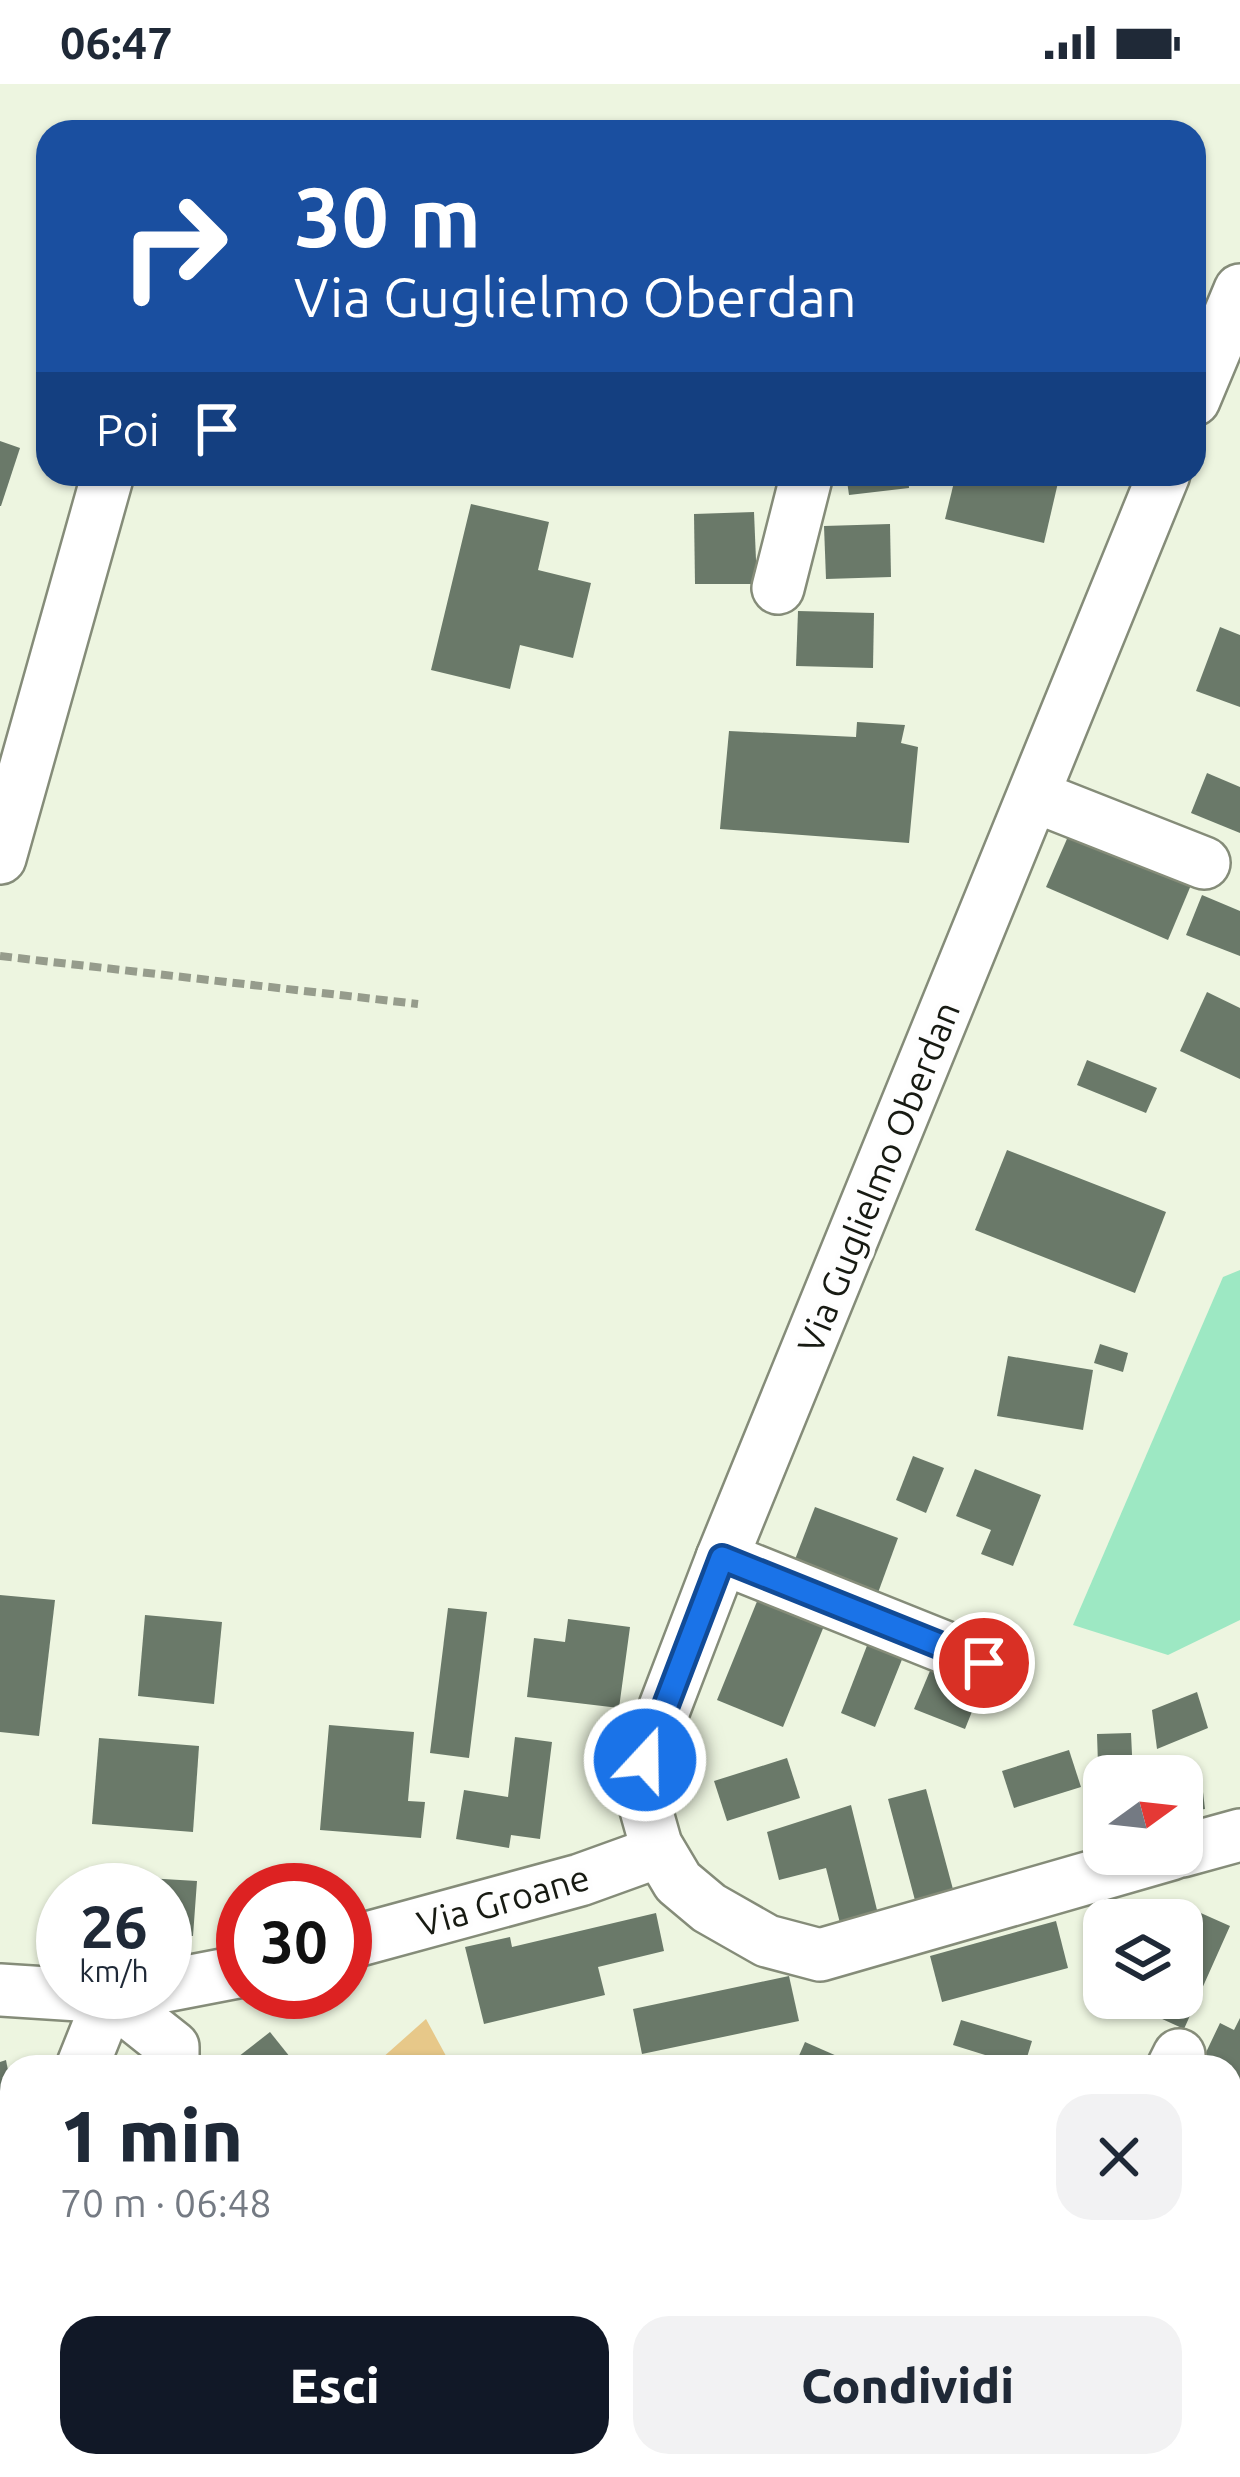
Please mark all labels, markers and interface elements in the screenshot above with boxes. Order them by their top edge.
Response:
text: 06:47 [60,17,173,68]
icon: right [96,168,252,324]
text: 30 m [294,169,481,263]
text: Via Guglielmo Oberdan [294,267,857,327]
icon: arrive [184,396,250,462]
text: Poi [96,404,160,455]
street label: Via Guglielmo Oberdan [789,995,967,1359]
pin [933,1612,1035,1714]
icon: arrive [951,1630,1017,1696]
position arrow [582,1697,708,1823]
north arrow [1083,1755,1203,1875]
map controls [1083,1755,1203,2019]
street label: Via Groane [412,1856,594,1944]
speed limit sign: 30 [216,1863,372,2019]
text: 26 [80,1892,148,1959]
button: layers [1083,1899,1203,2019]
text: km/h [79,1954,149,1988]
button: close [1056,2094,1182,2220]
text: 1 min [60,2095,243,2176]
text: 70 m · 06:48 [60,2181,272,2224]
button: Esci [60,2316,609,2454]
button: Condividi [633,2316,1182,2454]

